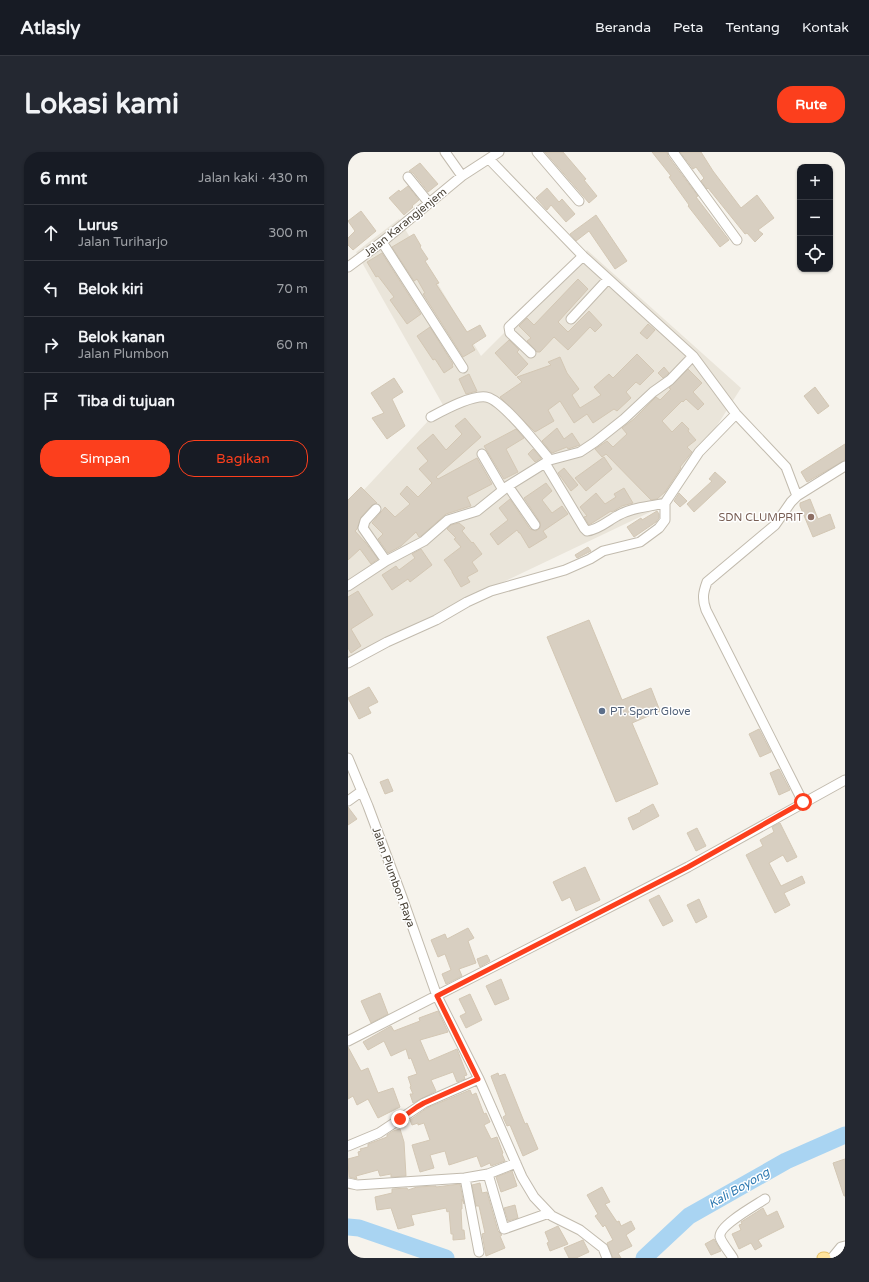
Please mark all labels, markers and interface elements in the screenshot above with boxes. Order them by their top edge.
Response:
text: Atlasly [20,17,80,39]
text: Beranda [595,19,651,36]
text: Peta [673,19,703,36]
text: Tentang [725,19,780,36]
text: Kontak [802,19,849,36]
button: Rute [777,86,845,123]
text: Lokasi kami [24,87,179,121]
map controls [797,164,833,272]
button: + [797,164,833,200]
text: 6 mnt [40,168,87,189]
text: Jalan kaki · 430 m [198,170,308,186]
street label: Jalan Karangjenjem [362,185,449,260]
button: − [797,200,833,236]
text: Lurus [78,216,118,234]
icon: ahead [40,222,62,244]
text: 300 m [268,225,308,241]
text: Jalan Turiharjo [78,234,168,250]
button: locate [797,236,833,272]
icon: left [40,278,62,300]
text: Belok kiri [78,280,143,298]
text: 70 m [276,281,308,297]
text: Belok kanan [78,328,165,346]
icon: right [40,334,62,356]
text: 60 m [276,337,308,353]
text: Jalan Plumbon [78,346,169,362]
icon: arrive [40,390,62,412]
text: Tiba di tujuan [78,392,175,410]
button: Simpan [40,440,170,477]
button: Bagikan [178,440,308,477]
place label: SDN CLUMPRIT [718,511,803,524]
marker: SDN CLUMPRIT [806,512,816,522]
place label: PT. Sport Glove [610,705,691,718]
marker: PT. Sport Glove [597,706,607,716]
route start [794,793,812,811]
street label: Jalan Plumbon Raya [369,825,418,929]
route end [391,1110,409,1128]
water label: Kali Boyong [706,1164,773,1211]

